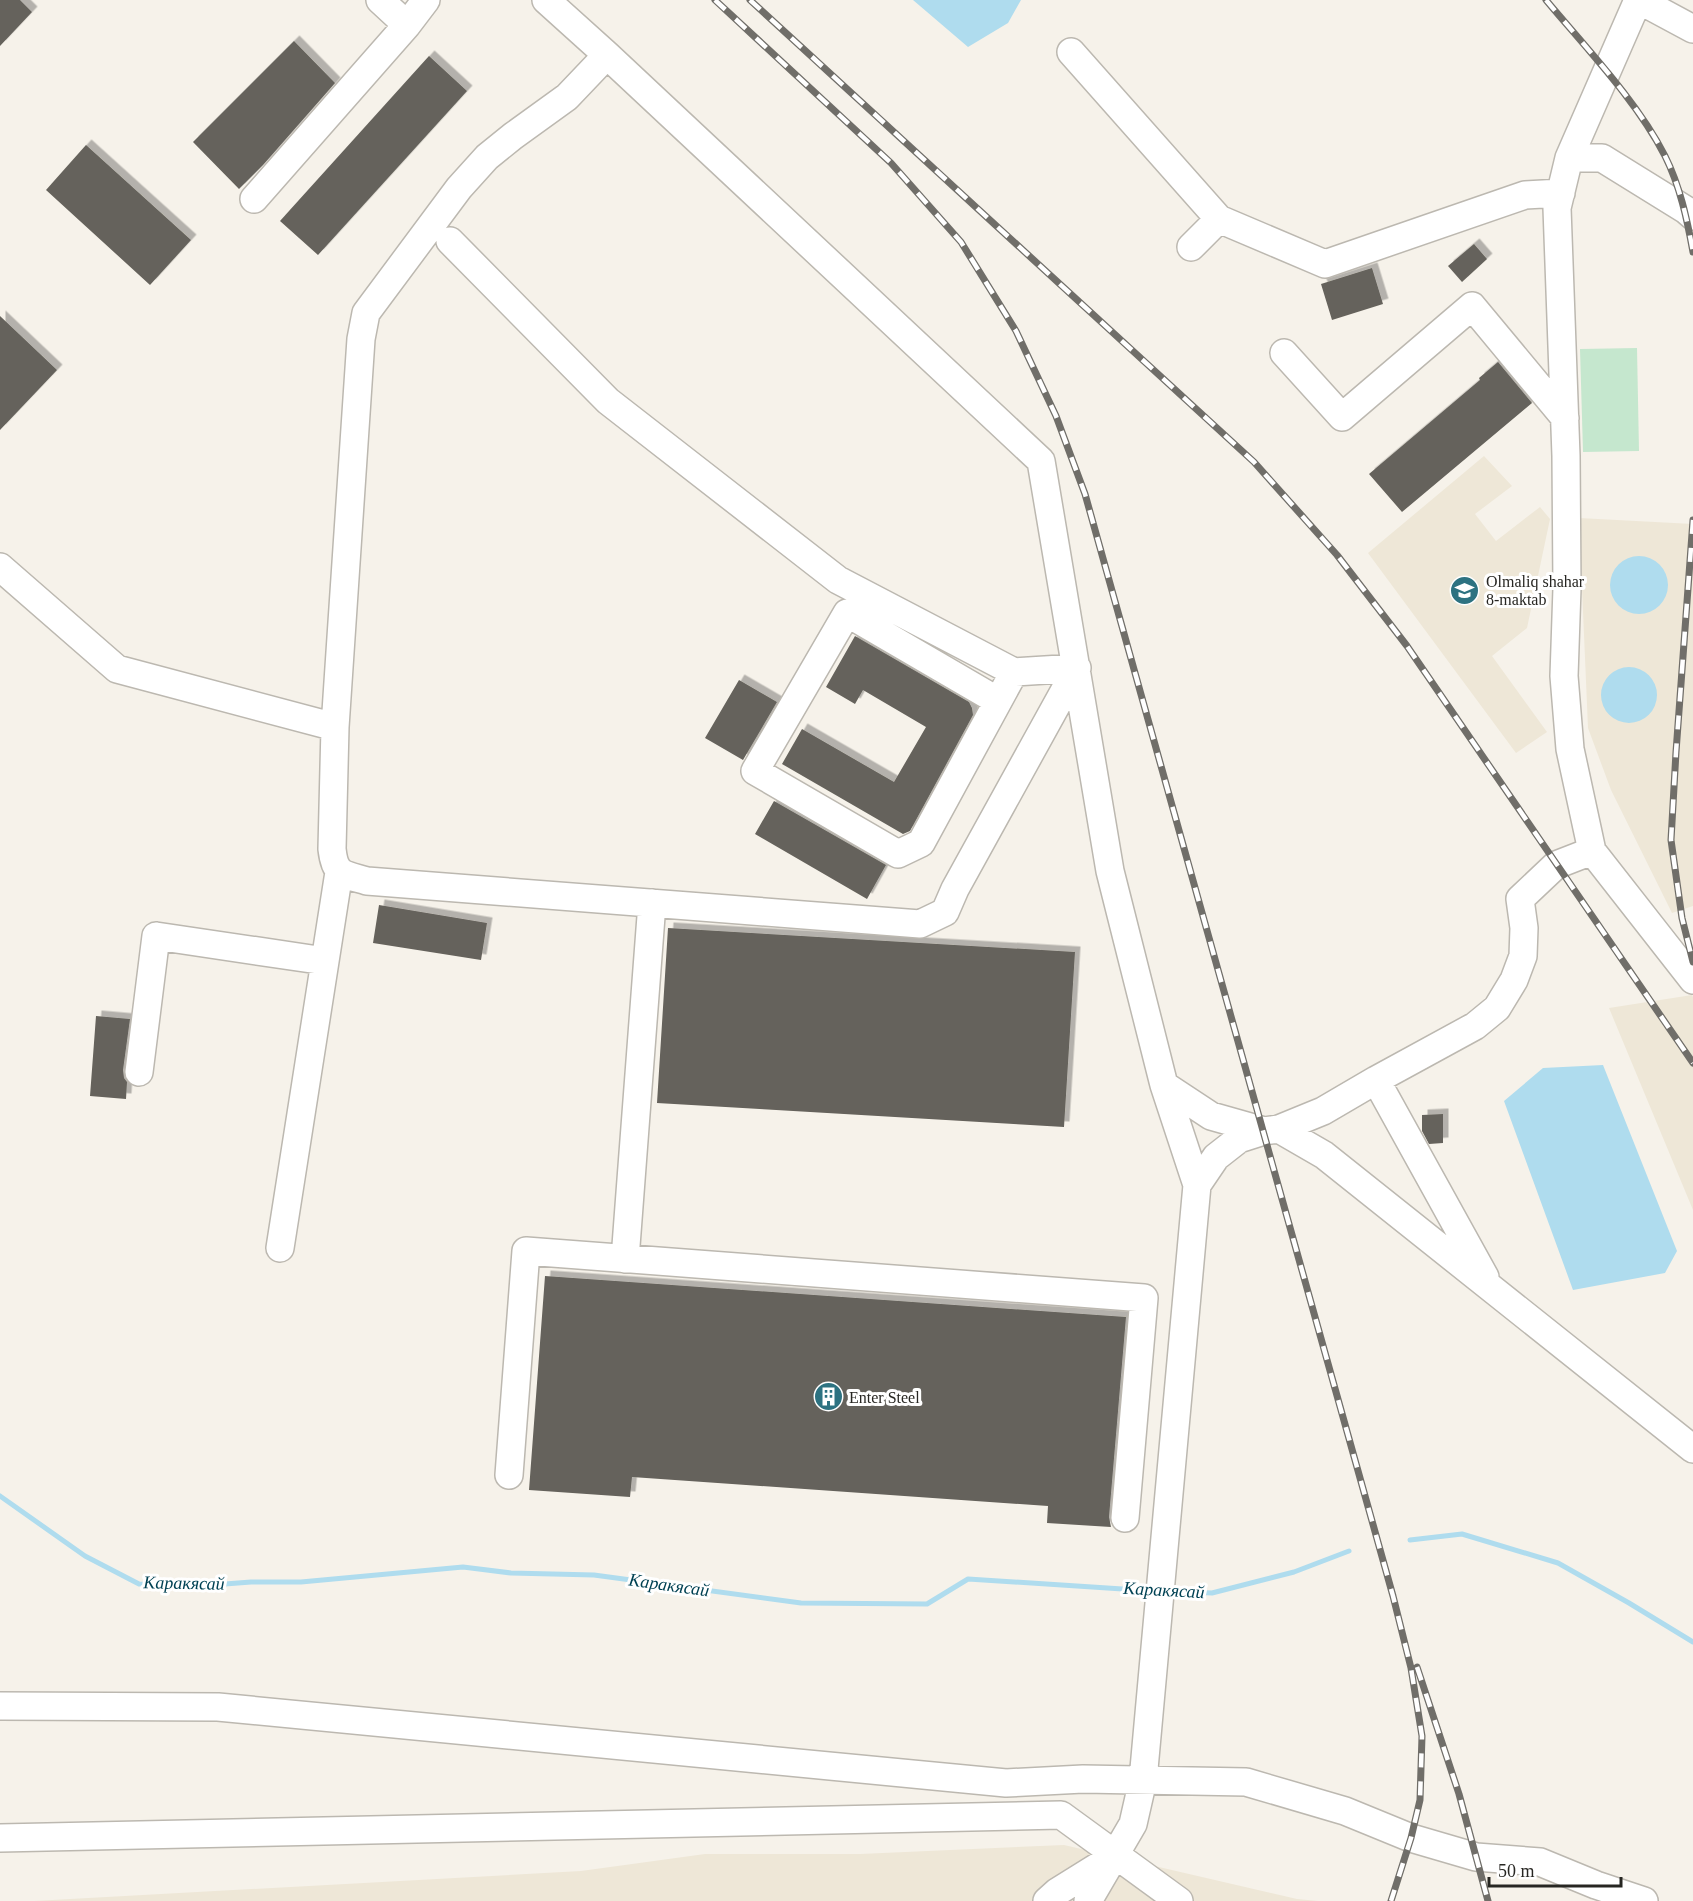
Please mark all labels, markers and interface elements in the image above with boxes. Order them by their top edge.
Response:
place label: Olmaliq shahar 8-maktab [1486,573,1585,608]
school or university icon: Olmaliq shahar 8-maktab [1449,574,1481,606]
building icon: Enter Steel [812,1381,844,1413]
place label: Enter Steel [849,1389,920,1406]
water label: Каракясай [626,1569,711,1601]
water label: Каракясай [142,1572,225,1594]
water label: Каракясай [1122,1578,1205,1602]
scale bar [1489,1850,1621,1888]
text: 50 m [1498,1861,1535,1881]

